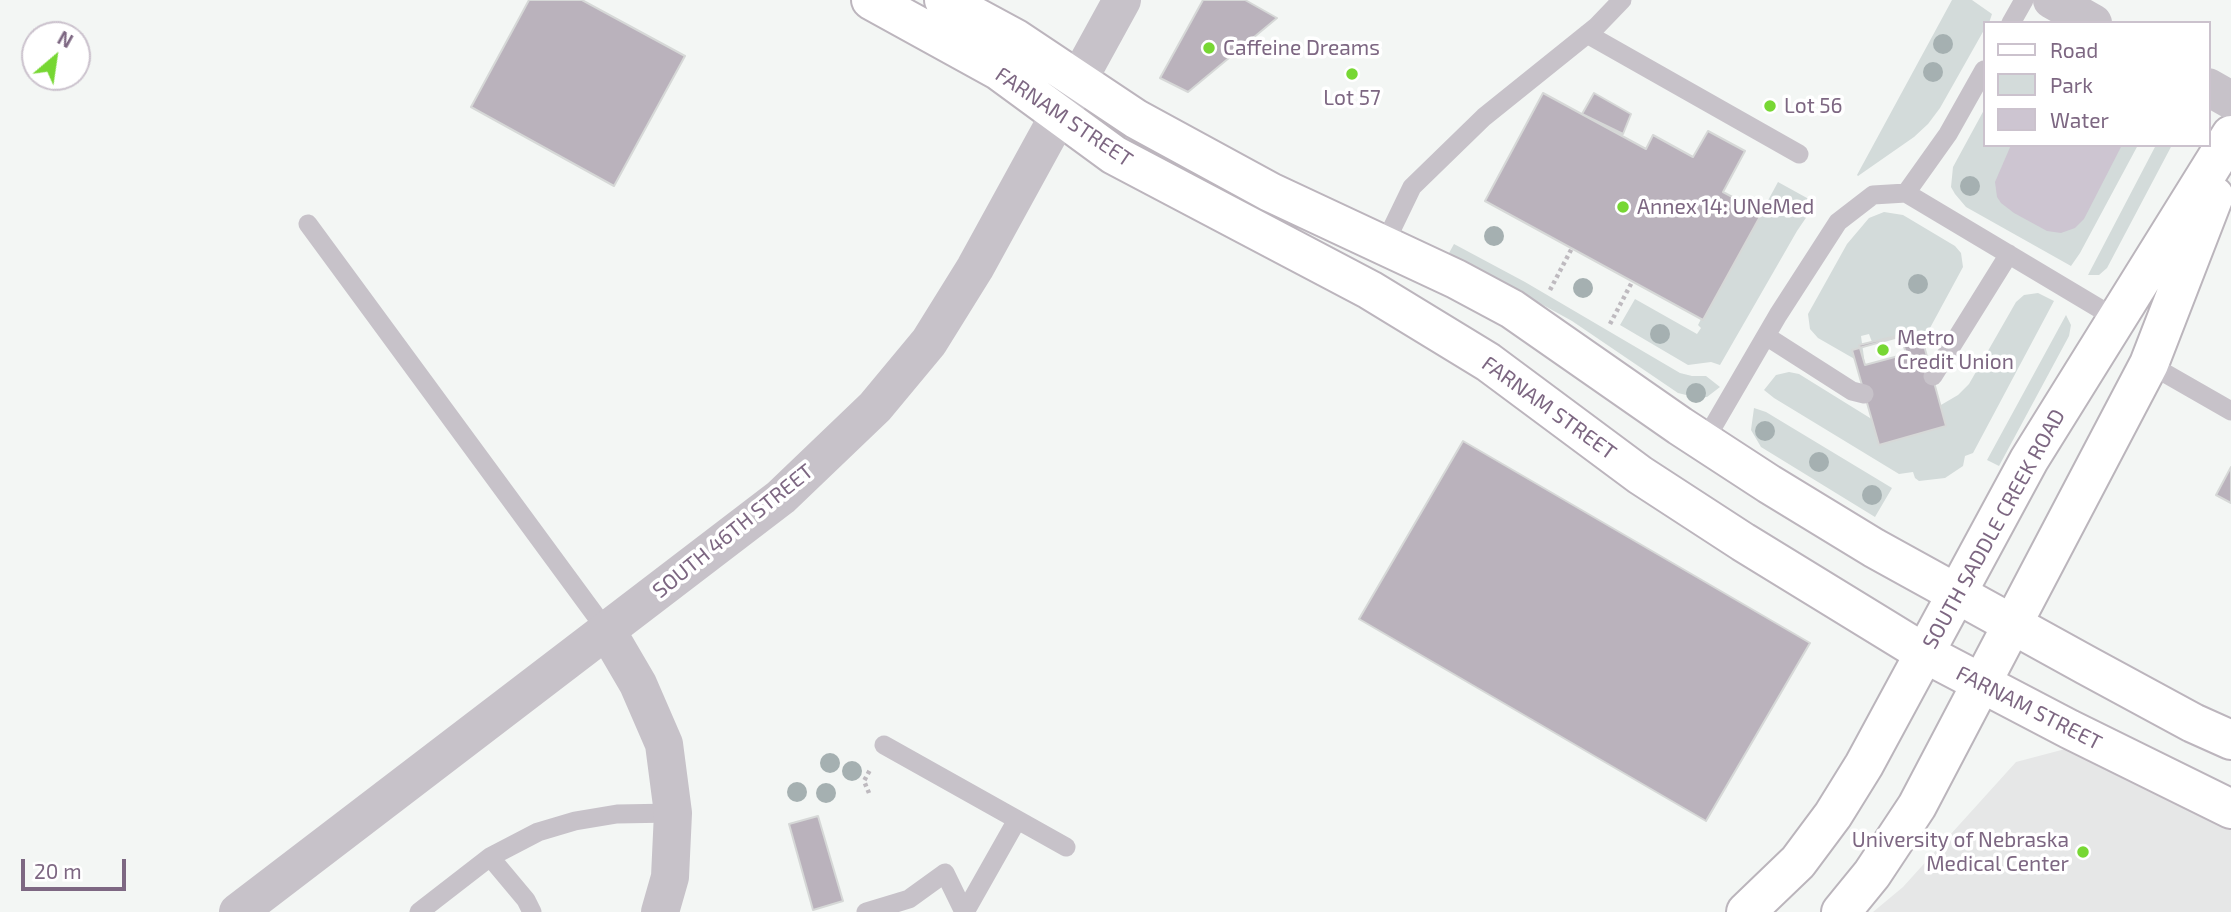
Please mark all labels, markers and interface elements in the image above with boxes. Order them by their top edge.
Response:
north arrow [21,21,91,91]
legend [1982,21,2210,147]
text: N [54,26,77,52]
place label: Caffeine Dreams [1223,35,1380,61]
text: Road [2050,37,2098,62]
marker: Caffeine Dreams [1201,40,1217,56]
street label: FARNAM STREET [991,62,1137,172]
marker: Lot 57 [1344,66,1360,82]
text: Park [2050,72,2093,97]
place label: Lot 57 [1323,85,1381,111]
place label: Lot 56 [1784,93,1843,119]
marker: Lot 56 [1762,98,1778,114]
text: Water [2050,107,2109,132]
place label: Annex 14: UNeMed [1637,194,1814,220]
marker: Annex 14: UNeMed [1615,199,1631,215]
place label: Metro Credit Union [1897,325,2014,375]
marker: Metro Credit Union [1875,342,1891,358]
street label: FARNAM STREET [1477,351,1621,465]
street label: SOUTH SADDLE CREEK ROAD [1917,405,2071,653]
street label: SOUTH 46TH STREET [648,459,818,603]
street label: FARNAM STREET [1952,660,2106,756]
place label: University of Nebraska Medical Center [1852,827,2069,877]
marker: University of Nebraska Medical Center [2075,844,2091,860]
scale bar [24,846,130,890]
text: 20 m [34,858,82,883]

